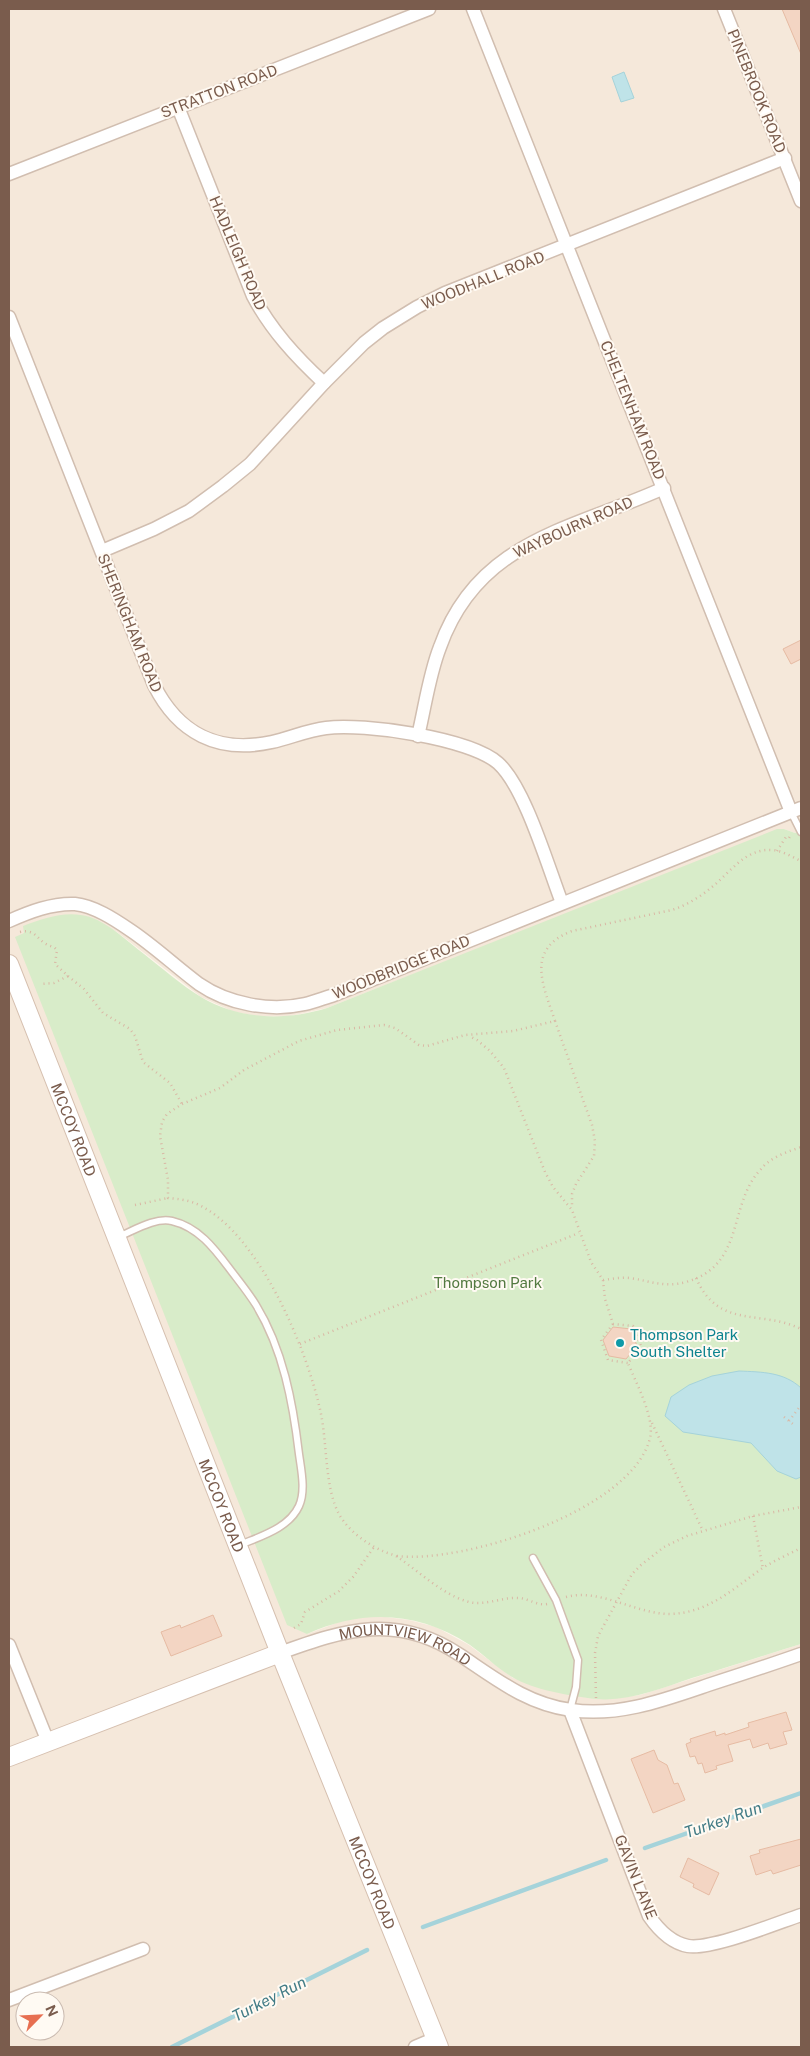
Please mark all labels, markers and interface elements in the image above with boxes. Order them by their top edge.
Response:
street label: PINEBROOK ROAD [724,27,790,155]
street label: STRATTON ROAD [158,61,280,121]
street label: HADLEIGH ROAD [206,193,270,313]
street label: WOODHALL ROAD [419,248,547,312]
street label: CHELTENHAM ROAD [597,338,669,482]
street label: WAYBOURN ROAD [511,493,635,561]
street label: SHERINGHAM ROAD [94,551,166,695]
street label: WOODBRIDGE ROAD [330,932,472,1002]
street label: MCCOY ROAD [48,1081,100,1179]
park label: Thompson Park [434,1274,542,1291]
place label: Thompson Park South Shelter [630,1326,738,1360]
marker: Thompson Park South Shelter [614,1337,626,1349]
street label: MCCOY ROAD [196,1457,248,1555]
street label: MOUNTVIEW ROAD [337,1620,474,1669]
water label: Turkey Run [682,1798,764,1842]
street label: GAVIN LANE [611,1832,661,1922]
street label: MCCOY ROAD [346,1834,399,1932]
water label: Turkey Run [229,1972,309,2026]
north arrow [15,1991,65,2041]
text: N [42,2002,61,2019]

